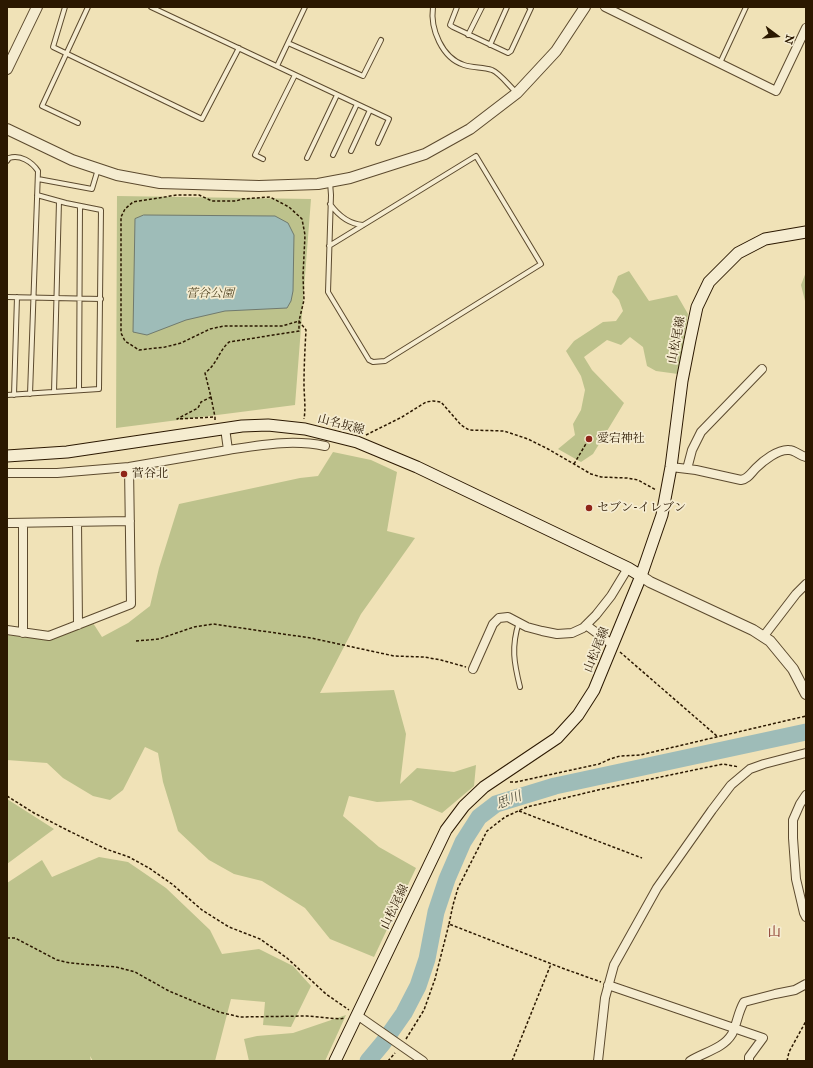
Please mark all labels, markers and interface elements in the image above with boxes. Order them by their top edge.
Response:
north arrow [757,16,797,56]
text: N [781,33,797,46]
park label: 菅谷公園 [186,287,234,301]
street label: 山松尾線 [665,315,689,365]
street label: 山名坂線 [316,412,366,438]
place label: 愛宕神社 [597,432,645,446]
marker: 愛宕神社 [584,434,594,444]
place label: 菅谷北 [132,467,168,481]
marker: 菅谷北 [119,469,129,479]
place label: セブン-イレブン [597,501,686,515]
marker: セブン-イレブン [584,503,594,513]
street label: 山松尾線 [581,625,613,675]
water label: 思川 [494,789,524,813]
street label: 山松尾線 [378,882,412,932]
district label: 山 [768,925,780,941]

